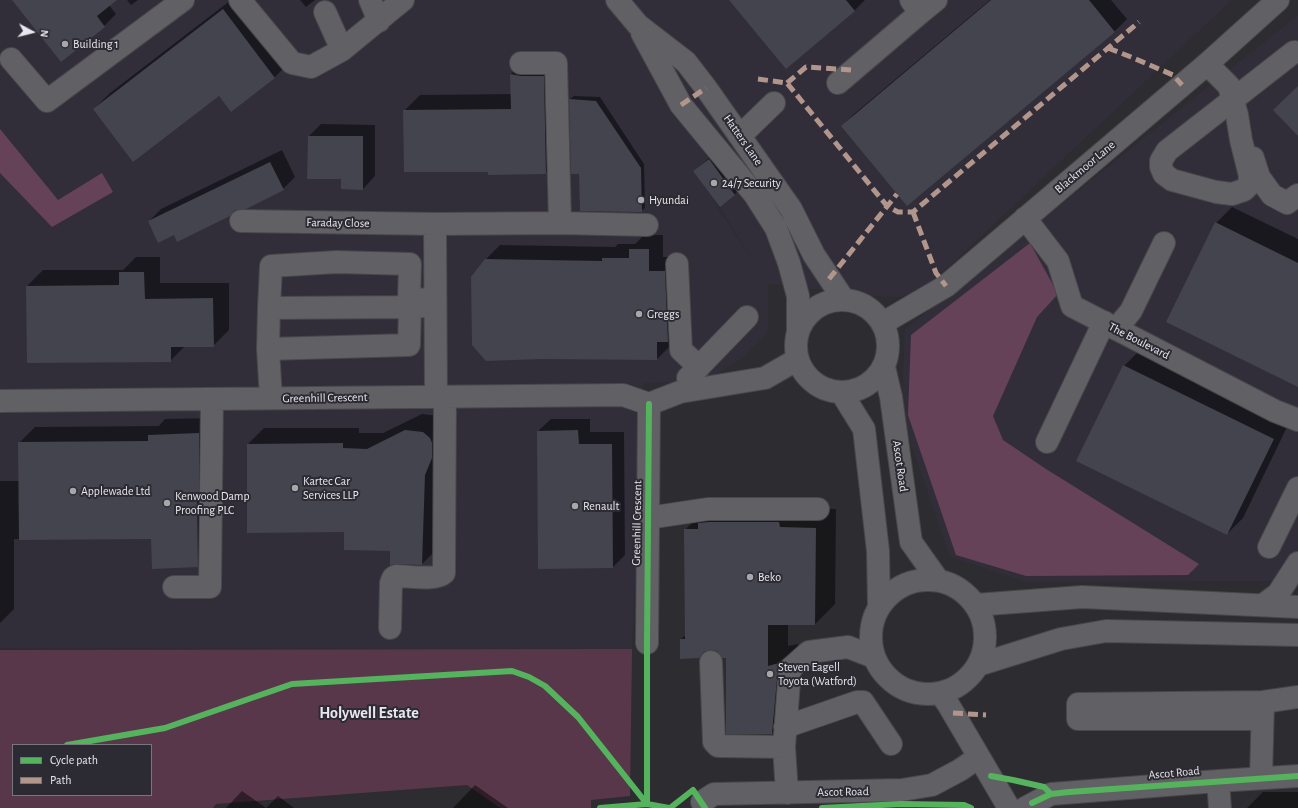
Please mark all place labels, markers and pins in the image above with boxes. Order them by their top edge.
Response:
place label: Building 1 [73,37,119,51]
marker: Building 1 [60,39,70,49]
place label: 24/7 Security [722,176,781,190]
marker: 24/7 Security [709,178,719,188]
place label: Hyundai [649,193,689,207]
marker: Hyundai [636,195,646,205]
place label: Greggs [647,307,679,321]
marker: Greggs [634,309,644,319]
place label: Kartec Car Services LLP [303,474,359,502]
marker: Kartec Car Services LLP [290,483,300,493]
place label: Applewade Ltd [81,484,150,498]
marker: Applewade Ltd [68,486,78,496]
place label: Kenwood Damp Proofing PLC [175,489,250,517]
marker: Kenwood Damp Proofing PLC [162,498,172,508]
place label: Renault [583,499,619,513]
marker: Renault [570,501,580,511]
place label: Beko [758,570,781,584]
marker: Beko [745,572,755,582]
place label: Steven Eagell Toyota (Watford) [778,660,857,688]
marker: Steven Eagell Toyota (Watford) [765,669,775,679]

